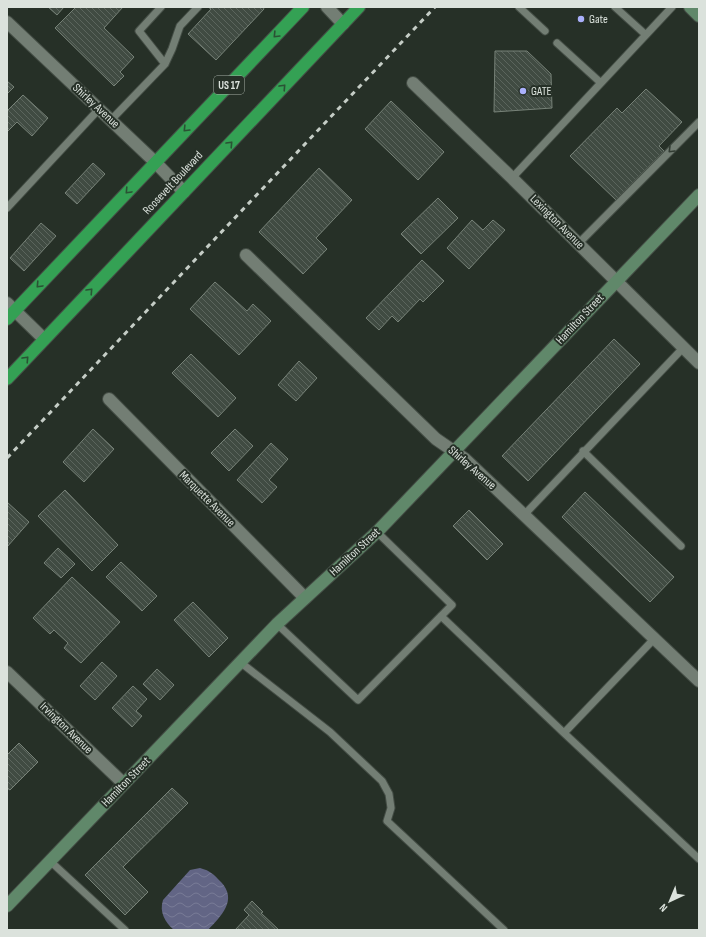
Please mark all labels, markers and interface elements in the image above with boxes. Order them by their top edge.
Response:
place label: Gate [589,12,608,27]
marker: Gate [576,14,586,24]
one-way arrow [273,30,281,38]
road number: US 17 [214,76,244,94]
street label: Shirley Avenue [69,80,123,132]
one-way arrow [278,84,286,92]
place label: GATE [531,84,552,99]
marker: GATE [518,86,528,96]
one-way arrow [184,124,191,132]
one-way arrow [225,141,232,148]
one-way arrow [669,145,676,153]
street label: Roosevelt Boulevard [140,148,206,218]
one-way arrow [125,186,133,194]
street label: Lexington Avenue [527,192,587,252]
one-way arrow [36,280,44,288]
one-way arrow [85,288,93,296]
street label: Hamilton Street [553,290,607,347]
one-way arrow [21,356,28,364]
street label: Shirley Avenue [445,443,499,493]
street label: Marquette Avenue [176,468,238,530]
street label: Hamilton Street [327,525,384,579]
street label: Irvington Avenue [36,699,96,757]
street label: Hamilton Street [98,754,154,810]
north arrow [650,881,690,921]
text: N [657,901,670,915]

